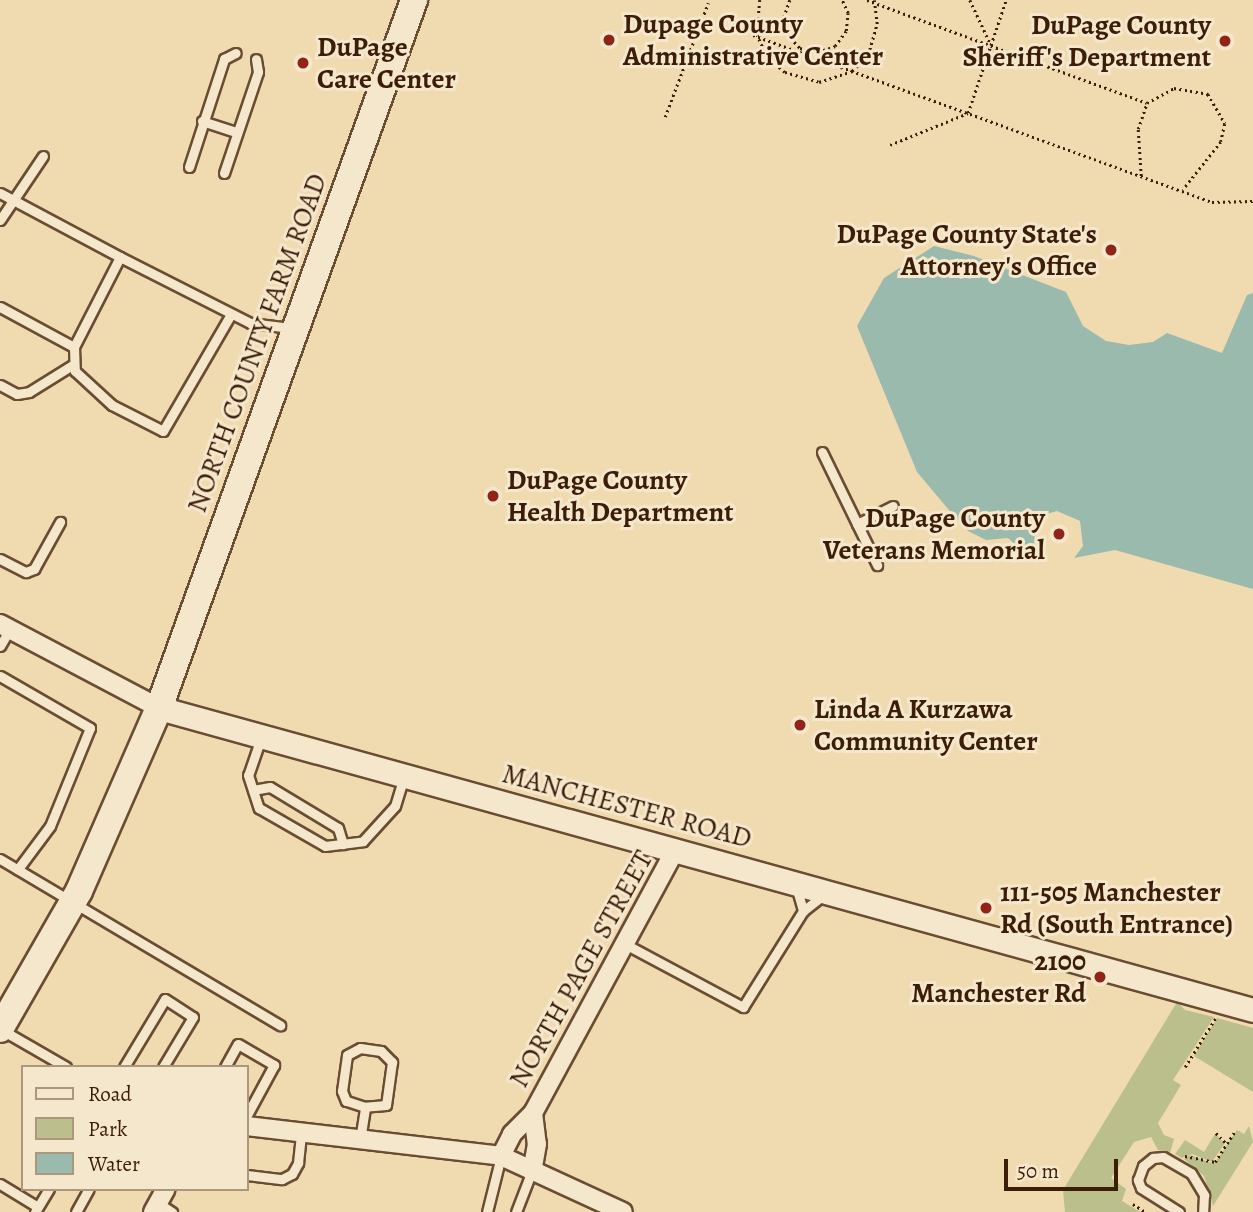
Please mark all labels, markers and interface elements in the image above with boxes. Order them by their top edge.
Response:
place label: Dupage County Administrative Center [623,7,883,73]
place label: DuPage County Sheriff's Department [962,8,1211,74]
place label: DuPage Care Center [317,30,456,96]
marker: Dupage County Administrative Center [601,32,617,48]
marker: DuPage County Sheriff's Department [1217,33,1233,49]
marker: DuPage Care Center [295,55,311,71]
street label: NORTH COUNTY FARM ROAD [180,169,334,517]
place label: DuPage County State's Attorney's Office [837,217,1097,283]
marker: DuPage County State's Attorney's Office [1103,242,1119,258]
place label: DuPage County Health Department [507,463,734,529]
marker: DuPage County Health Department [485,488,501,504]
place label: DuPage County Veterans Memorial [823,501,1045,567]
marker: DuPage County Veterans Memorial [1051,526,1067,542]
place label: Linda A Kurzawa Community Center [814,692,1038,758]
marker: Linda A Kurzawa Community Center [792,717,808,733]
street label: MANCHESTER ROAD [499,757,755,855]
street label: NORTH PAGE STREET [502,845,660,1093]
place label: 111-505 Manchester Rd (South Entrance) [1000,875,1233,941]
marker: 111-505 Manchester Rd (South Entrance) [978,900,994,916]
place label: 2100 Manchester Rd [911,944,1086,1010]
marker: 2100 Manchester Rd [1092,969,1108,985]
legend [21,1065,248,1191]
text: Road [88,1080,132,1108]
text: Park [88,1115,127,1143]
scale bar [1008,1146,1122,1190]
text: Water [88,1150,140,1178]
text: 50 m [1017,1157,1059,1185]

